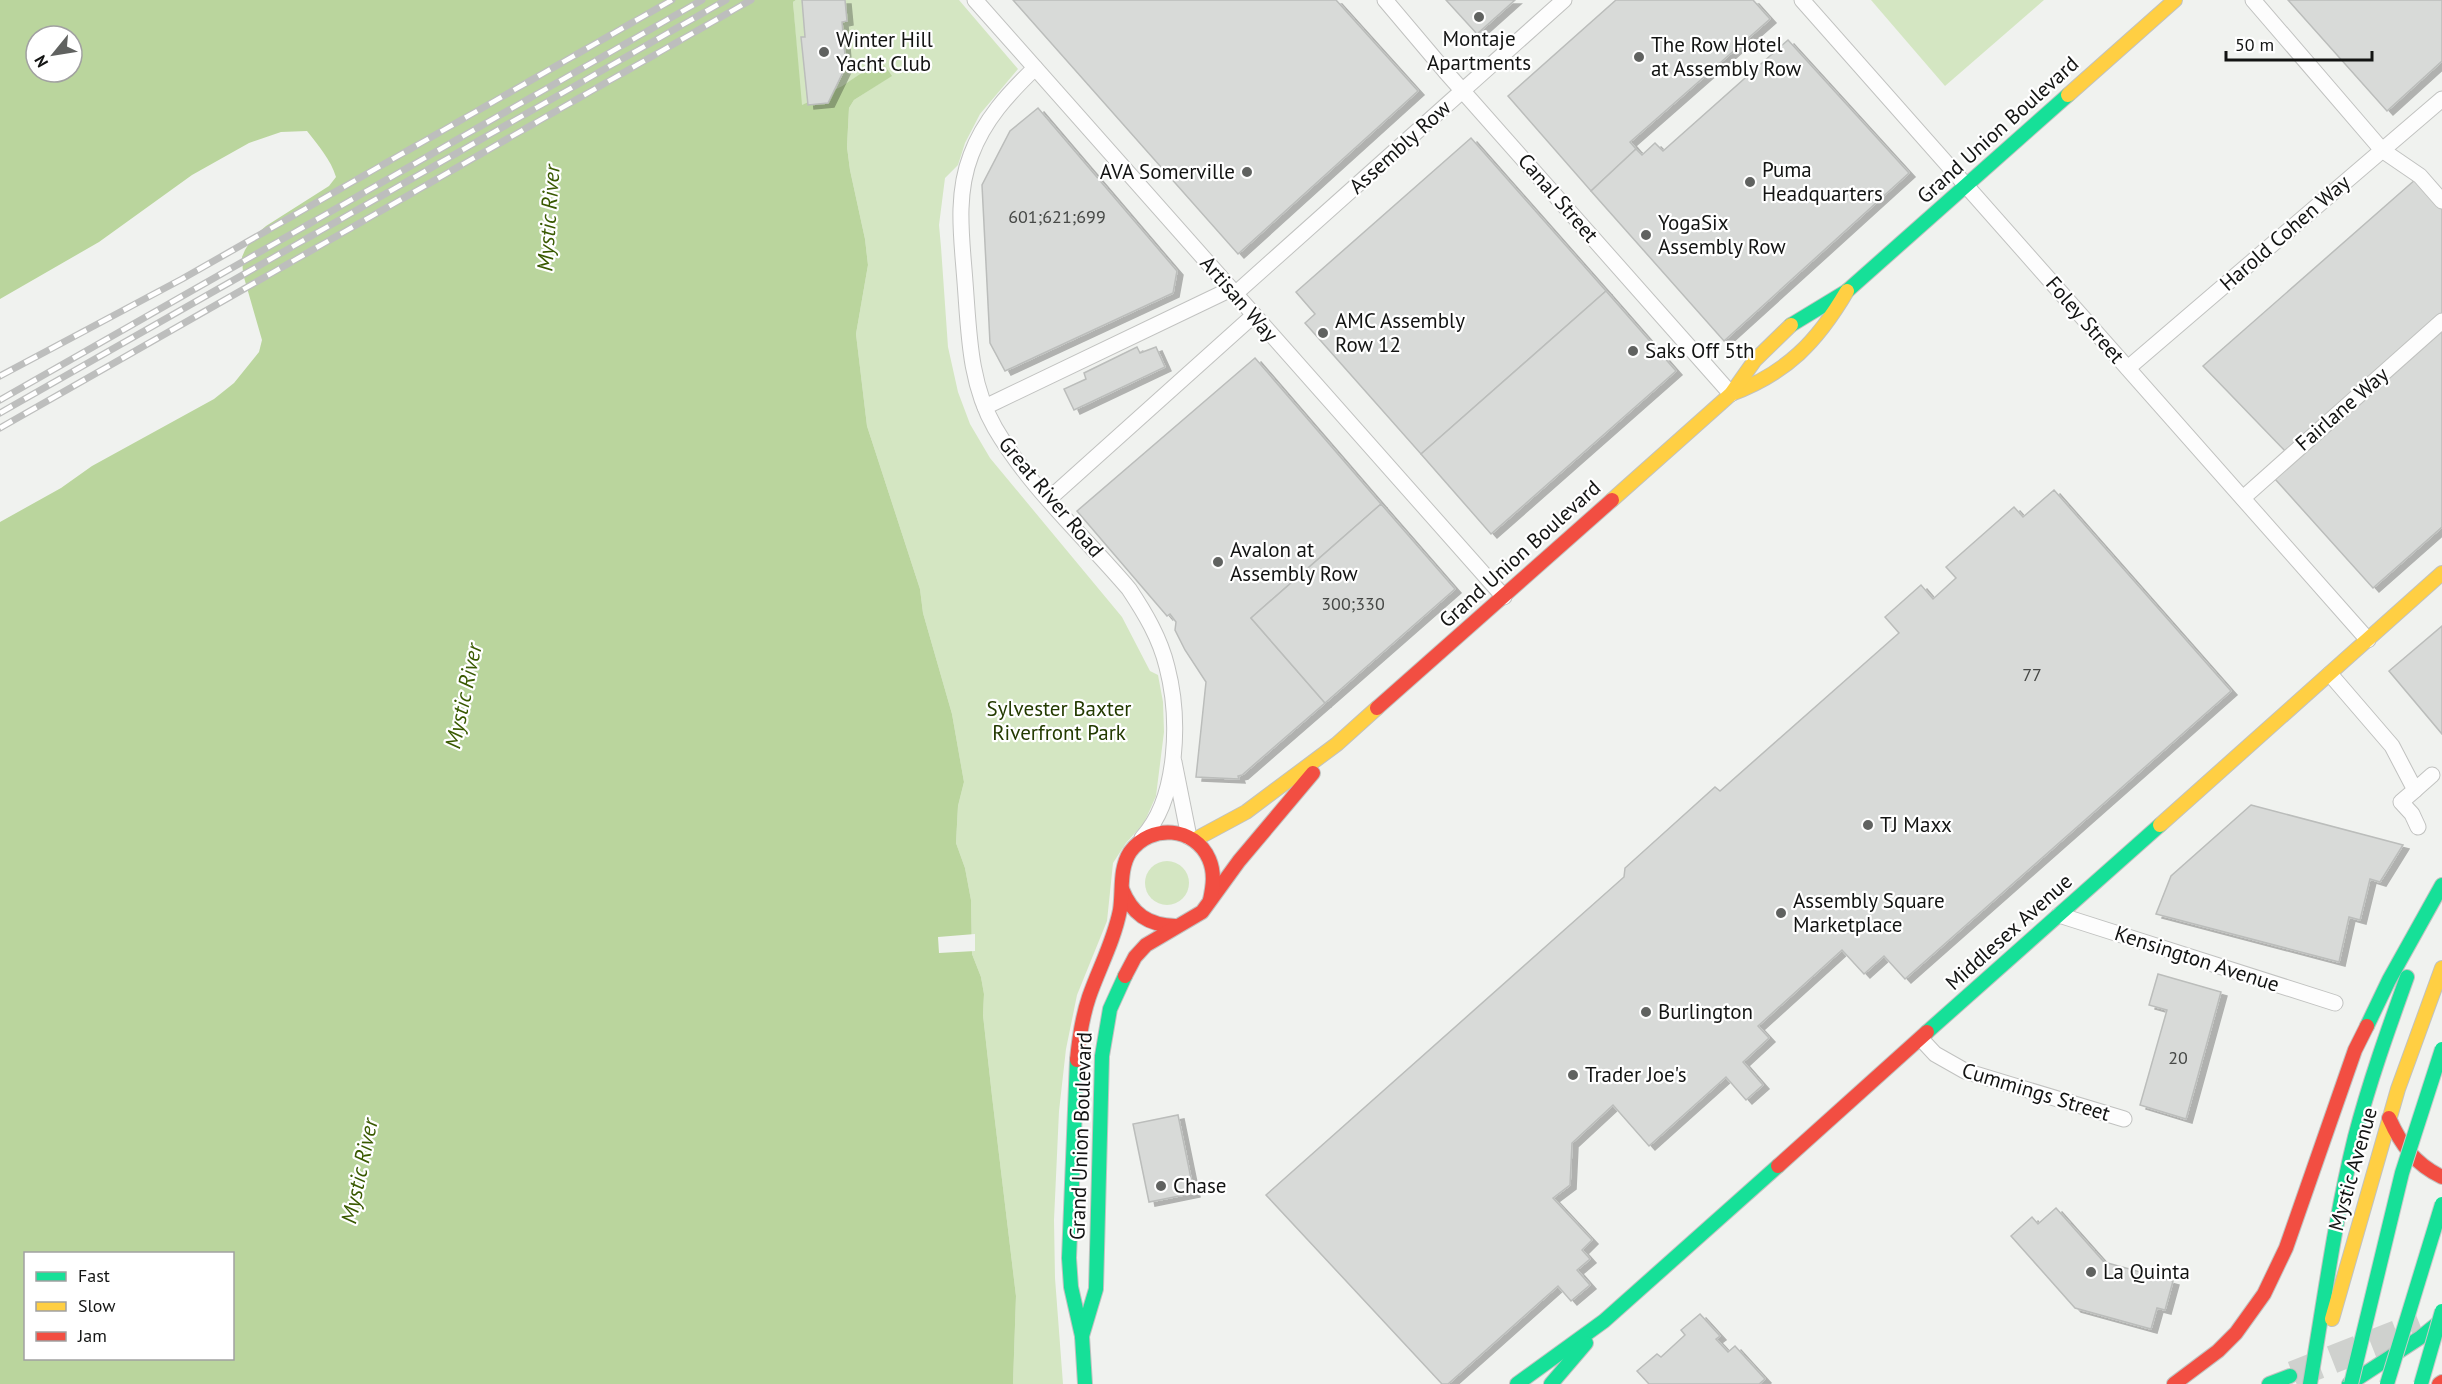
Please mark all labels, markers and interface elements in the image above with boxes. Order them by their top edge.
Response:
marker: Montaje Apartments [1472,10,1486,24]
north arrow [24,24,84,84]
scale bar [2226,24,2372,62]
place label: Montaje Apartments [1427,25,1531,76]
place label: Winter Hill Yacht Club [836,26,933,77]
place label: The Row Hotel at Assembly Row [1651,31,1802,82]
text: 50 m [2235,33,2274,56]
marker: Winter Hill Yacht Club [817,45,831,59]
marker: The Row Hotel at Assembly Row [1632,50,1646,64]
street label: Grand Union Boulevard [1911,50,2084,209]
text: N [30,52,52,71]
street label: Assembly Row [1343,93,1457,199]
street label: Canal Street [1512,148,1604,248]
place label: Puma Headquarters [1762,156,1883,207]
place label: AVA Somerville [1100,158,1235,185]
water label: Mystic River [530,162,566,272]
marker: AVA Somerville [1240,165,1254,179]
street label: Harold Cohen Way [2214,168,2356,297]
marker: Puma Headquarters [1743,175,1757,189]
house number: 601;621;699 [1008,205,1106,228]
place label: YogaSix Assembly Row [1658,209,1786,260]
marker: YogaSix Assembly Row [1639,228,1653,242]
street label: Artisan Way [1195,250,1284,347]
street label: Foley Street [2040,271,2131,369]
place label: AMC Assembly Row 12 [1335,307,1465,358]
marker: AMC Assembly Row 12 [1316,326,1330,340]
place label: Saks Off 5th [1645,337,1755,364]
marker: Saks Off 5th [1626,344,1640,358]
street label: Fairlane Way [2290,361,2394,456]
street label: Great River Road [993,431,1110,563]
street label: Grand Union Boulevard [1433,474,1606,633]
place label: Avalon at Assembly Row [1230,536,1358,587]
marker: Avalon at Assembly Row [1211,555,1225,569]
house number: 300;330 [1321,592,1385,615]
water label: Mystic River [438,639,488,751]
house number: 77 [2022,663,2042,686]
park label: Sylvester Baxter Riverfront Park [987,695,1131,746]
place label: TJ Maxx [1880,811,1952,838]
marker: TJ Maxx [1861,818,1875,832]
street label: Middlesex Avenue [1940,868,2078,996]
place label: Assembly Square Marketplace [1793,887,1945,938]
marker: Assembly Square Marketplace [1774,906,1788,920]
street label: Kensington Avenue [2112,919,2283,998]
place label: Burlington [1658,998,1753,1025]
marker: Burlington [1639,1005,1653,1019]
street label: Grand Union Boulevard [1063,1032,1098,1240]
house number: 20 [2168,1046,2188,1069]
street label: Cummings Street [1959,1056,2114,1127]
place label: Trader Joe's [1585,1061,1687,1088]
marker: Trader Joe's [1566,1068,1580,1082]
street label: Mystic Avenue [2322,1104,2383,1234]
water label: Mystic River [334,1114,384,1226]
place label: Chase [1173,1172,1226,1199]
marker: Chase [1154,1179,1168,1193]
legend [24,1252,234,1360]
place label: La Quinta [2103,1258,2190,1285]
text: Fast [78,1264,110,1287]
marker: La Quinta [2084,1265,2098,1279]
text: Slow [78,1294,116,1317]
text: Jam [77,1324,107,1347]

